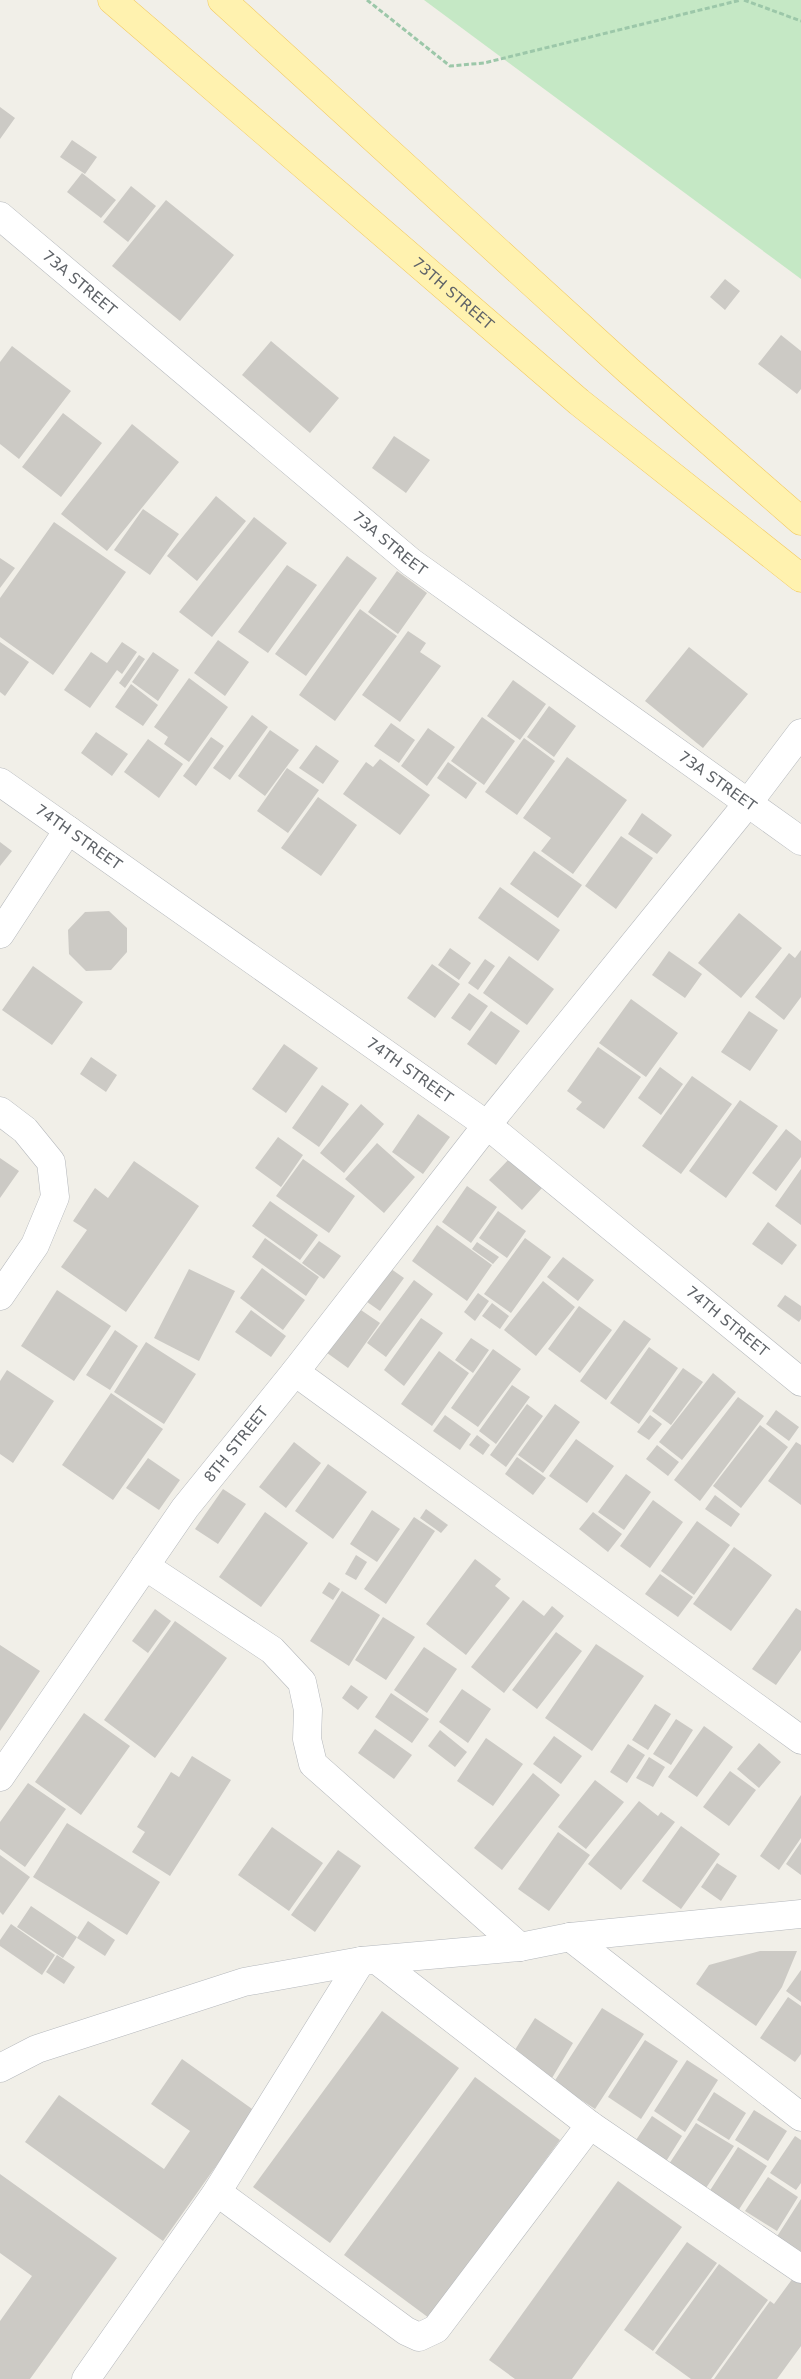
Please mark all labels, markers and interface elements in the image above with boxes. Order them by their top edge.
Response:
street label: 73A STREET [39,247,121,320]
street label: 73TH STREET [409,254,498,334]
street label: 73A STREET [349,507,431,580]
street label: 73A STREET [675,747,761,816]
street label: 74TH STREET [32,801,126,874]
street label: 74TH STREET [363,1034,457,1108]
street label: 74TH STREET [682,1282,773,1361]
street label: 8TH STREET [200,1403,273,1486]

